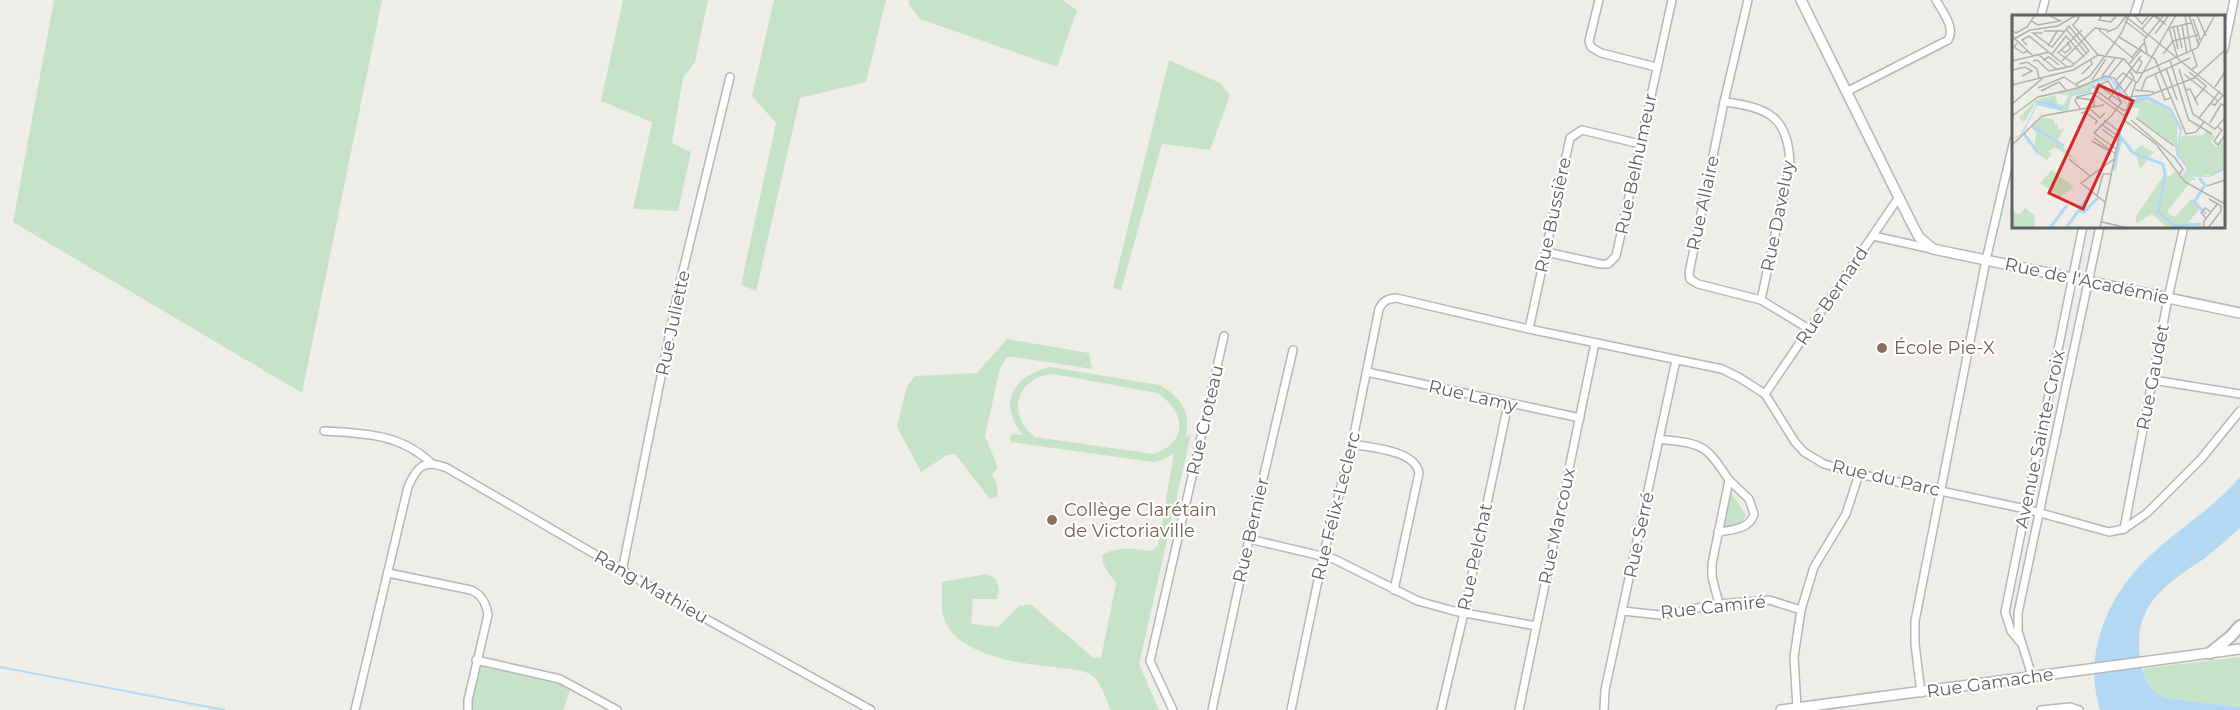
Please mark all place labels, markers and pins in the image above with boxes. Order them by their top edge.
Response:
place label: École Pie-X [1894,337,1995,359]
marker: École Pie-X [1875,341,1889,355]
place label: Collège Clarétain de Victoriaville [1064,499,1217,542]
marker: Collège Clarétain de Victoriaville [1045,513,1059,527]

